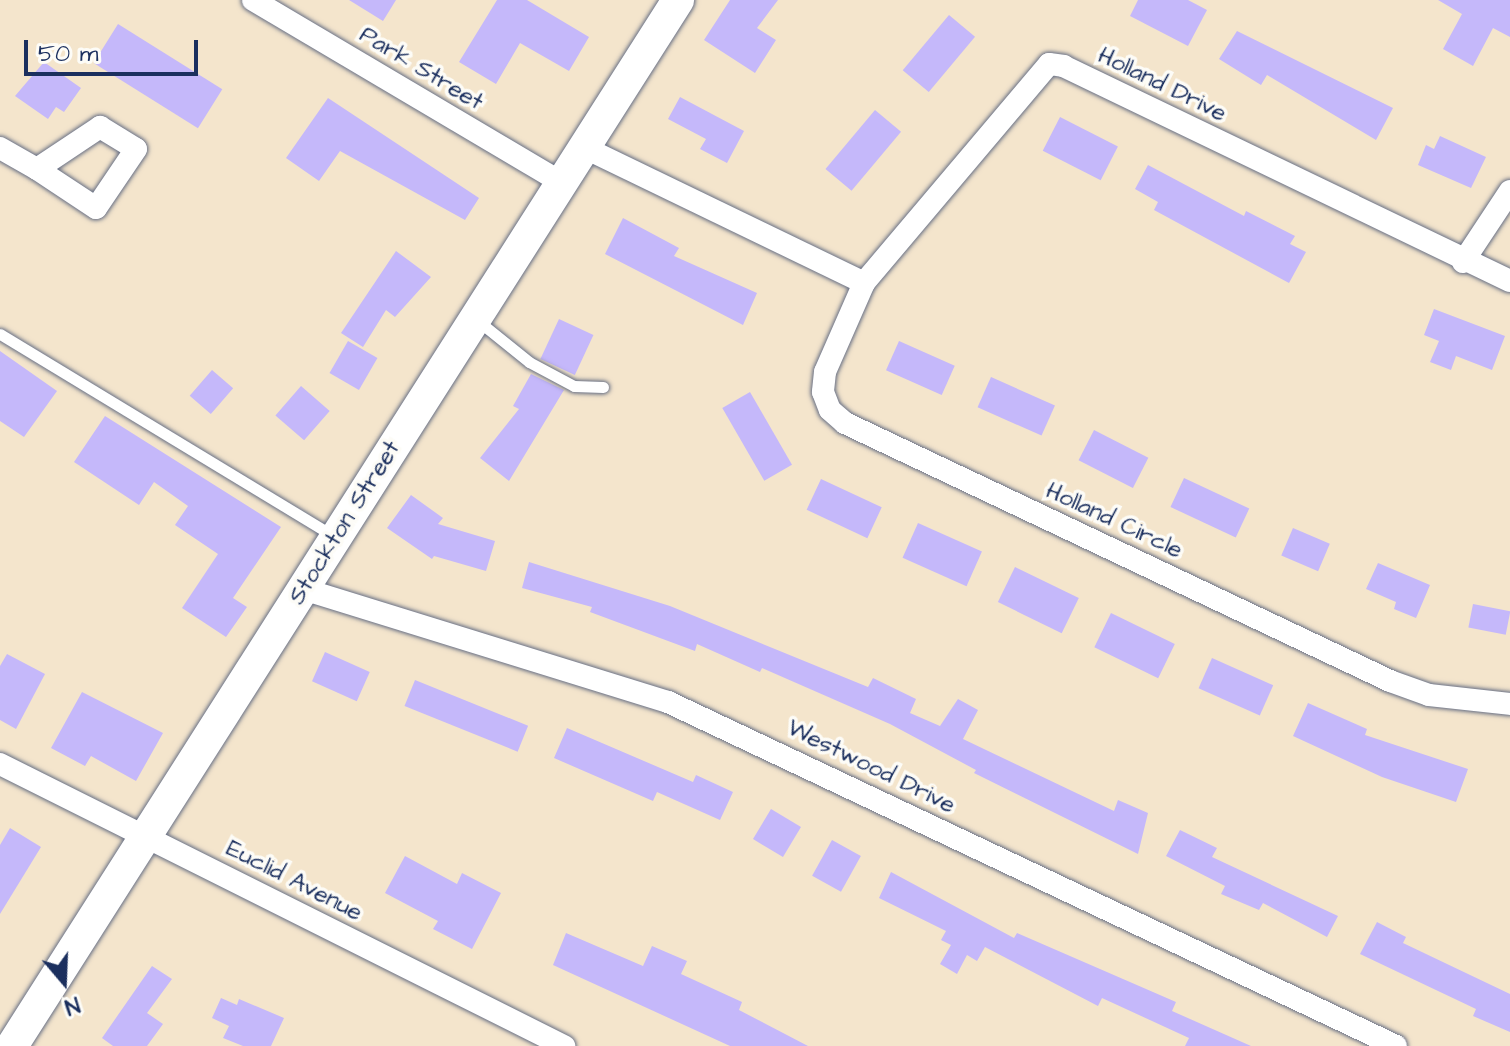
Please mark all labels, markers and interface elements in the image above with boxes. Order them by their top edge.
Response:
street label: Park Street [354,21,488,117]
scale bar [28,24,202,74]
text: 50 m [38,37,98,71]
street label: Holland Drive [1093,41,1231,129]
street label: Stockton Street [283,436,407,610]
street label: Holland Circle [1041,477,1187,565]
street label: Westwood Drive [782,714,960,820]
street label: Euclid Avenue [221,834,367,928]
north arrow [24,942,104,1022]
text: N [60,988,84,1022]

